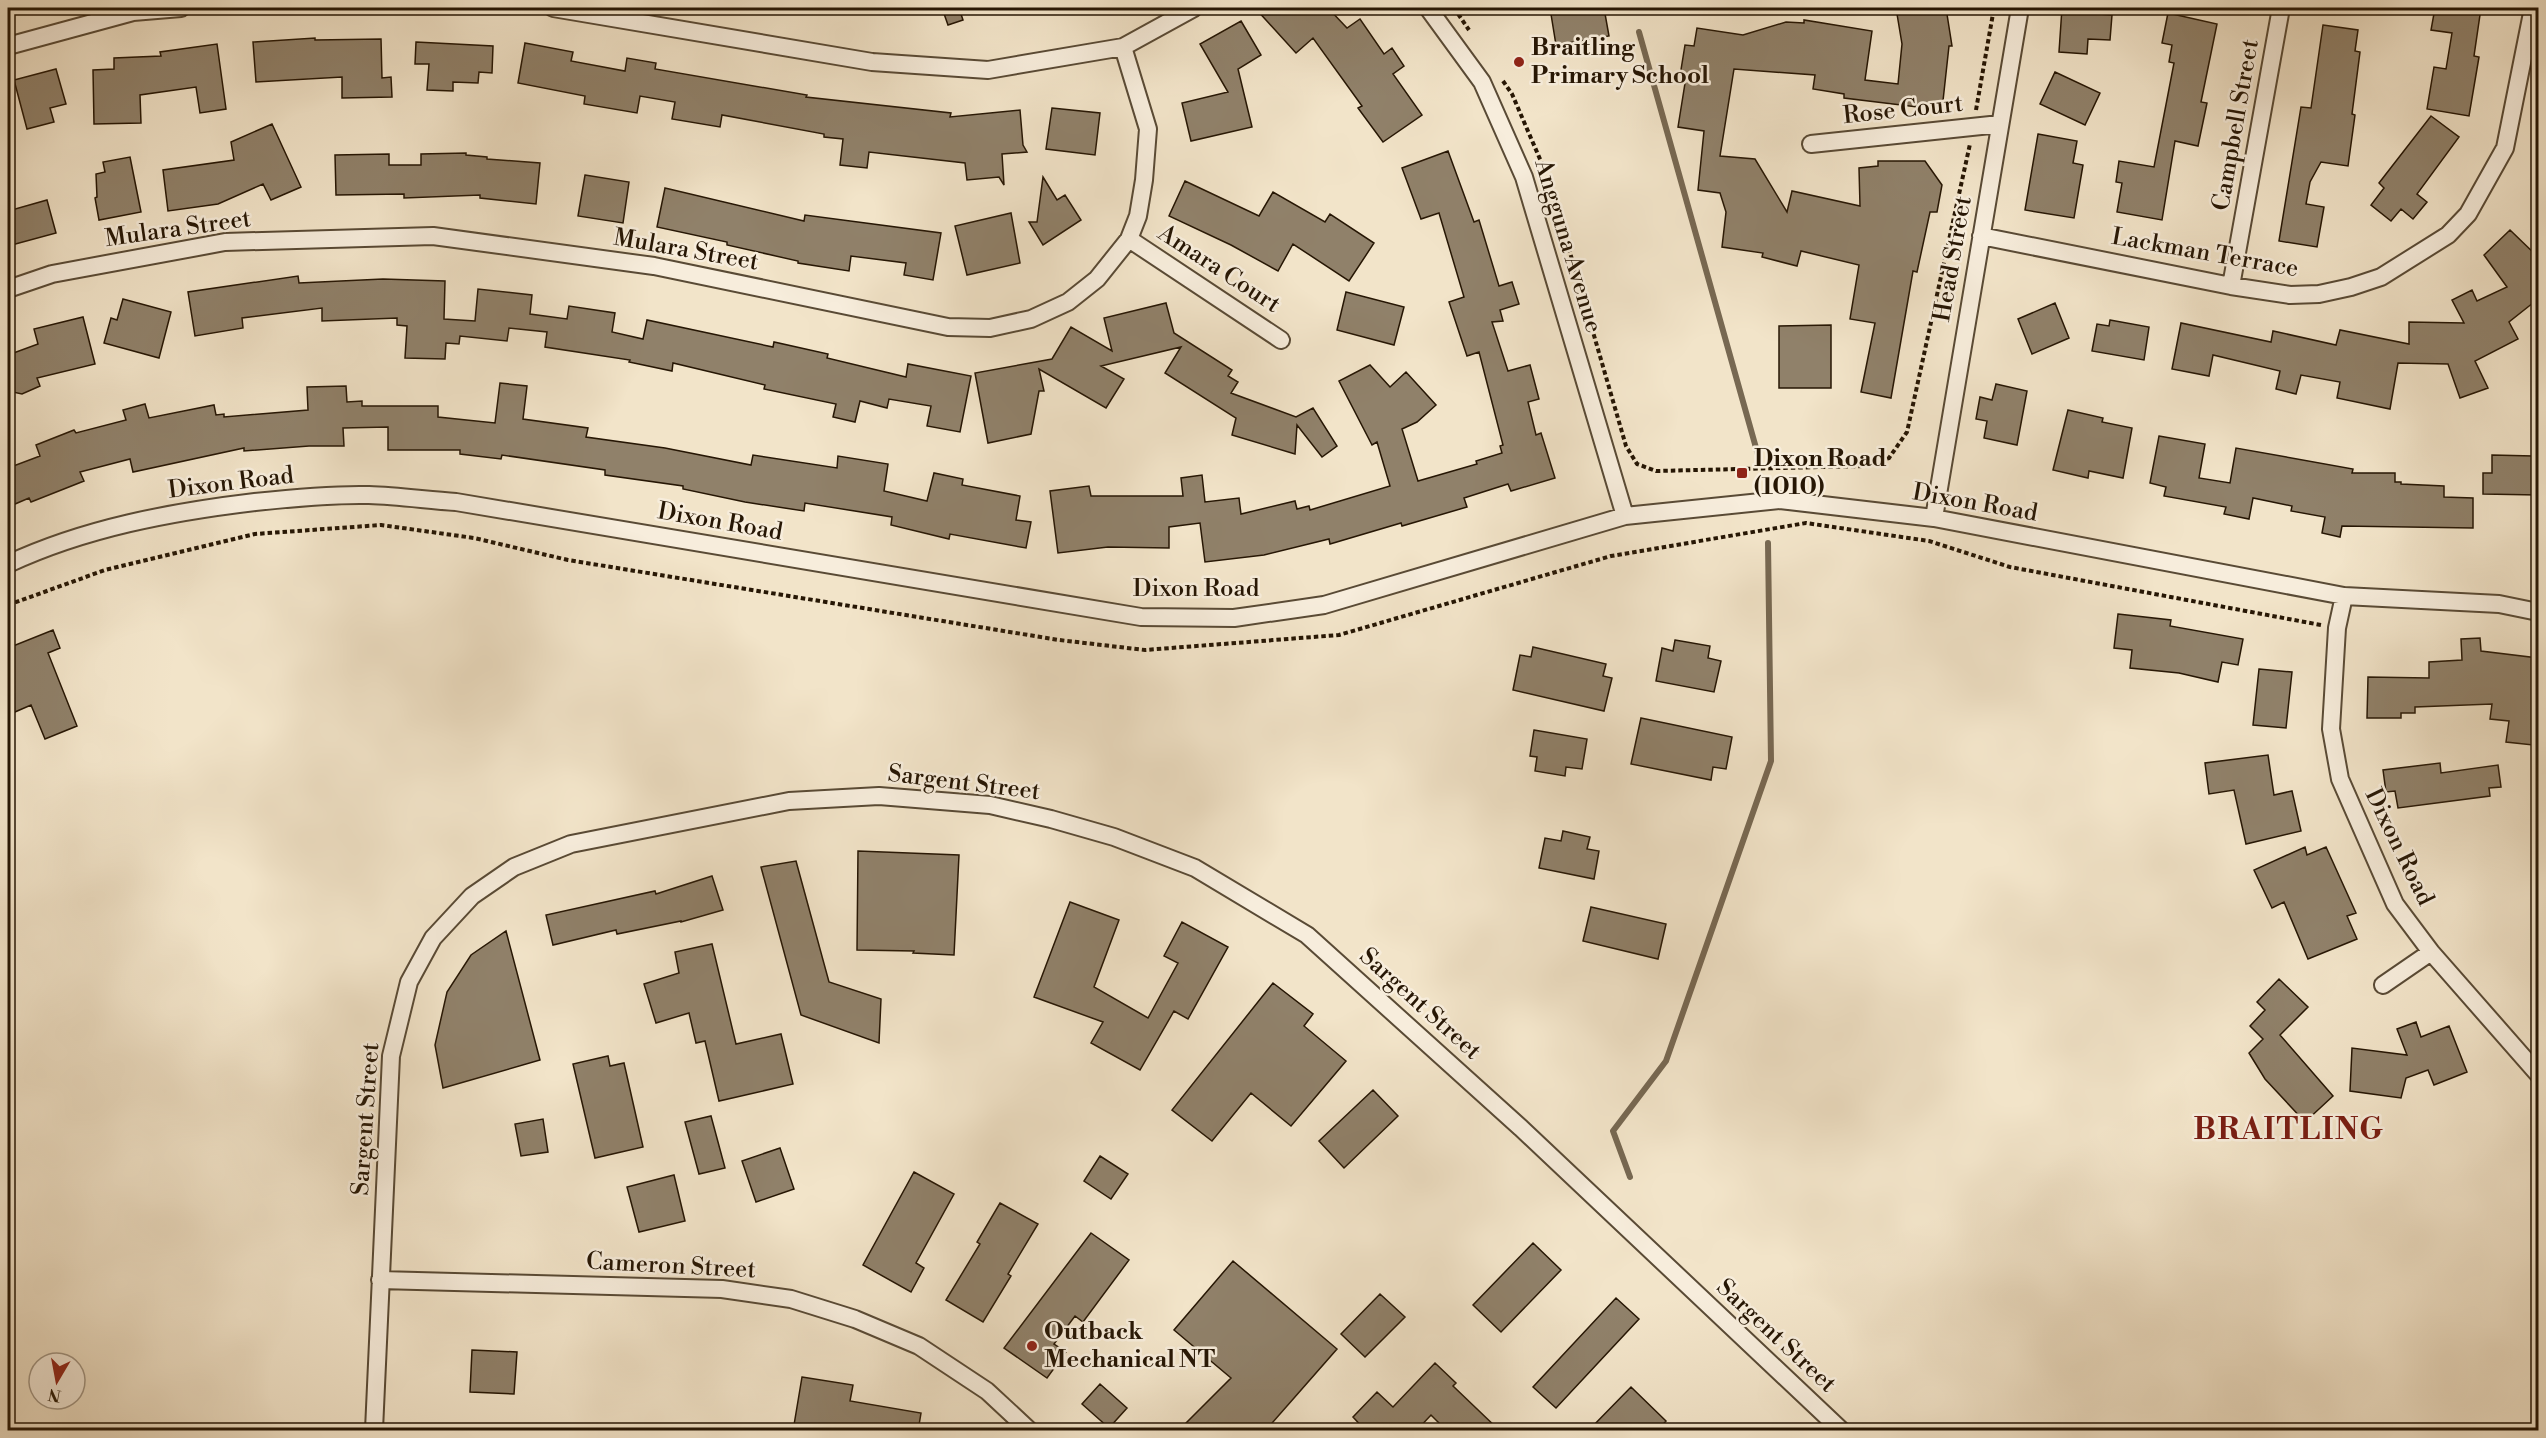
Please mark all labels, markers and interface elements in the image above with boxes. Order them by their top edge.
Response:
place label: Braitling Primary School [1531,33,1709,91]
street label: Campbell Street [2206,36,2266,213]
marker: Braitling Primary School [1512,55,1526,69]
street label: Rose Court [1841,89,1965,131]
street label: Angguna Avenue [1527,155,1609,336]
street label: Head Street [1927,193,1979,324]
street label: Mulara Street [103,204,253,254]
street label: Amara Court [1151,218,1286,320]
street label: Mulara Street [611,222,761,278]
street label: Lackman Terrace [2109,222,2301,284]
place label: Dixon Road (1010) [1754,444,1887,502]
street label: Dixon Road [166,460,296,506]
marker: Dixon Road (1010) [1735,466,1749,480]
street label: Dixon Road [1910,477,2040,529]
street label: Dixon Road [655,496,785,548]
street label: Dixon Road [1133,574,1260,604]
street label: Sargent Street [886,759,1042,807]
street label: Dixon Road [2358,784,2440,911]
street label: Sargent Street [1353,942,1487,1067]
street label: Sargent Street [346,1041,386,1197]
district label: BRAITLING [2194,1111,2384,1149]
street label: Cameron Street [585,1247,757,1285]
street label: Sargent Street [1710,1273,1843,1400]
place label: Outback Mechanical NT [1044,1317,1216,1375]
marker: Outback Mechanical NT [1025,1339,1039,1353]
north arrow [27,1351,87,1411]
text: N [46,1384,63,1406]

